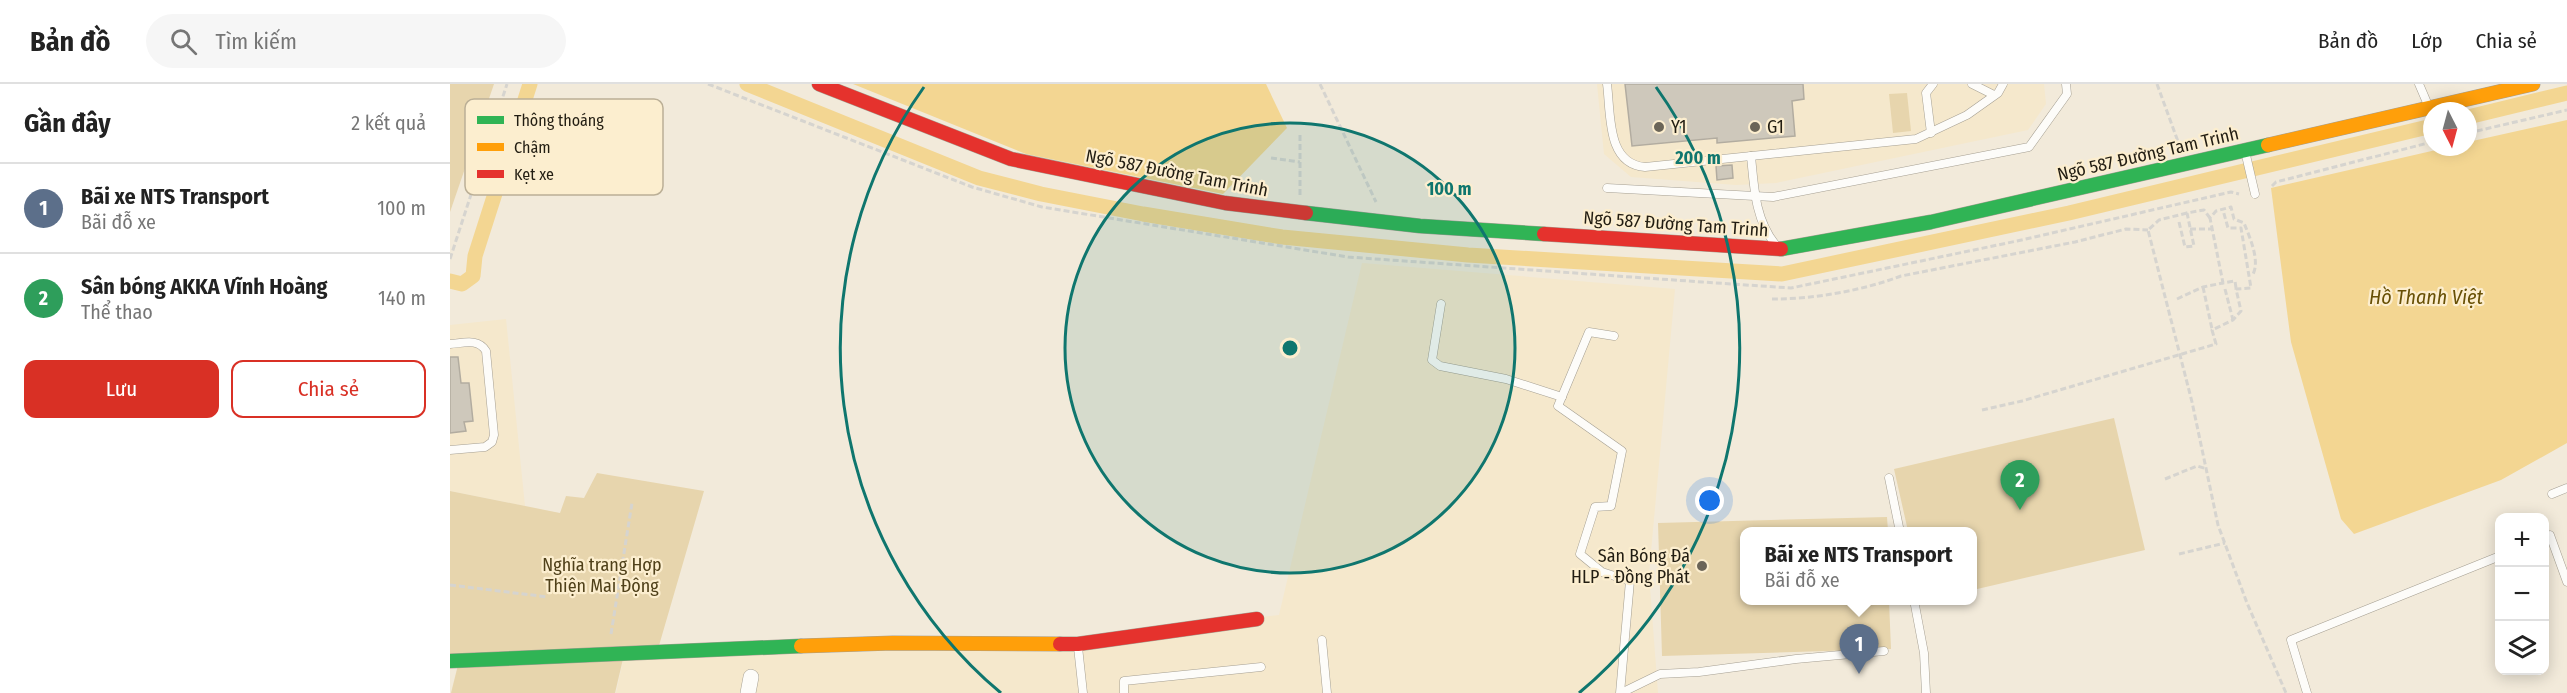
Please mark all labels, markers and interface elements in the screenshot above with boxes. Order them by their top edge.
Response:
search box [146,14,566,68]
text: Bản đồ [30,25,110,58]
icon: search [167,25,200,58]
text: Tìm kiếm [215,28,297,55]
text: Bản đồ [2318,28,2378,54]
text: Lớp [2411,28,2443,54]
text: Chia sẻ [2476,28,2537,54]
legend [465,99,663,195]
north arrow [2423,102,2477,156]
text: Gần đây [24,108,111,139]
text: 2 kết quả [351,111,426,135]
text: Thông thoáng [514,111,604,130]
place label: Y1 [1671,116,1687,138]
place label: G1 [1767,116,1784,138]
marker: Y1 [1652,120,1666,134]
marker: G1 [1748,120,1762,134]
street label: Ngõ 587 Đường Tam Trinh [2055,122,2241,186]
text: Chậm [514,138,551,157]
street label: Ngõ 587 Đường Tam Trinh [1084,145,1270,201]
text: 200 m [1674,147,1721,169]
text: Kẹt xe [514,165,554,184]
text: 100 m [1427,178,1471,200]
text: Bãi xe NTS Transport [81,183,269,210]
text: 1 [39,196,48,220]
text: 100 m [377,196,426,220]
street label: Ngõ 587 Đường Tam Trinh [1583,207,1769,241]
text: Bãi đỗ xe [81,210,156,234]
text: Sân bóng AKKA Vĩnh Hoàng [81,273,328,300]
water label: Hồ Thanh Việt [2369,285,2483,309]
text: 2 [39,286,48,310]
text: 140 m [378,286,426,310]
text: Thể thao [81,300,153,324]
centre of rings [1280,338,1300,358]
button: Lưu [24,360,219,418]
button: Chia sẻ [231,360,426,418]
pin: 2 [2000,460,2040,510]
your location [1695,486,1724,515]
map controls [2495,513,2549,675]
button: + [2495,513,2549,567]
popup [1740,527,1977,605]
text: Bãi xe NTS Transport [1765,541,1952,568]
place label: Sân Bóng Đá HLP - Đồng Phát [1571,545,1690,588]
park label: Nghĩa trang Hợp Thiện Mai Động [542,554,662,597]
marker: Sân Bóng Đá HLP - Đồng Phát [1695,559,1709,573]
button: − [2495,567,2549,621]
text: Bãi đỗ xe [1765,568,1840,592]
button: layers [2495,621,2549,675]
pin: 1 [1840,624,1878,674]

